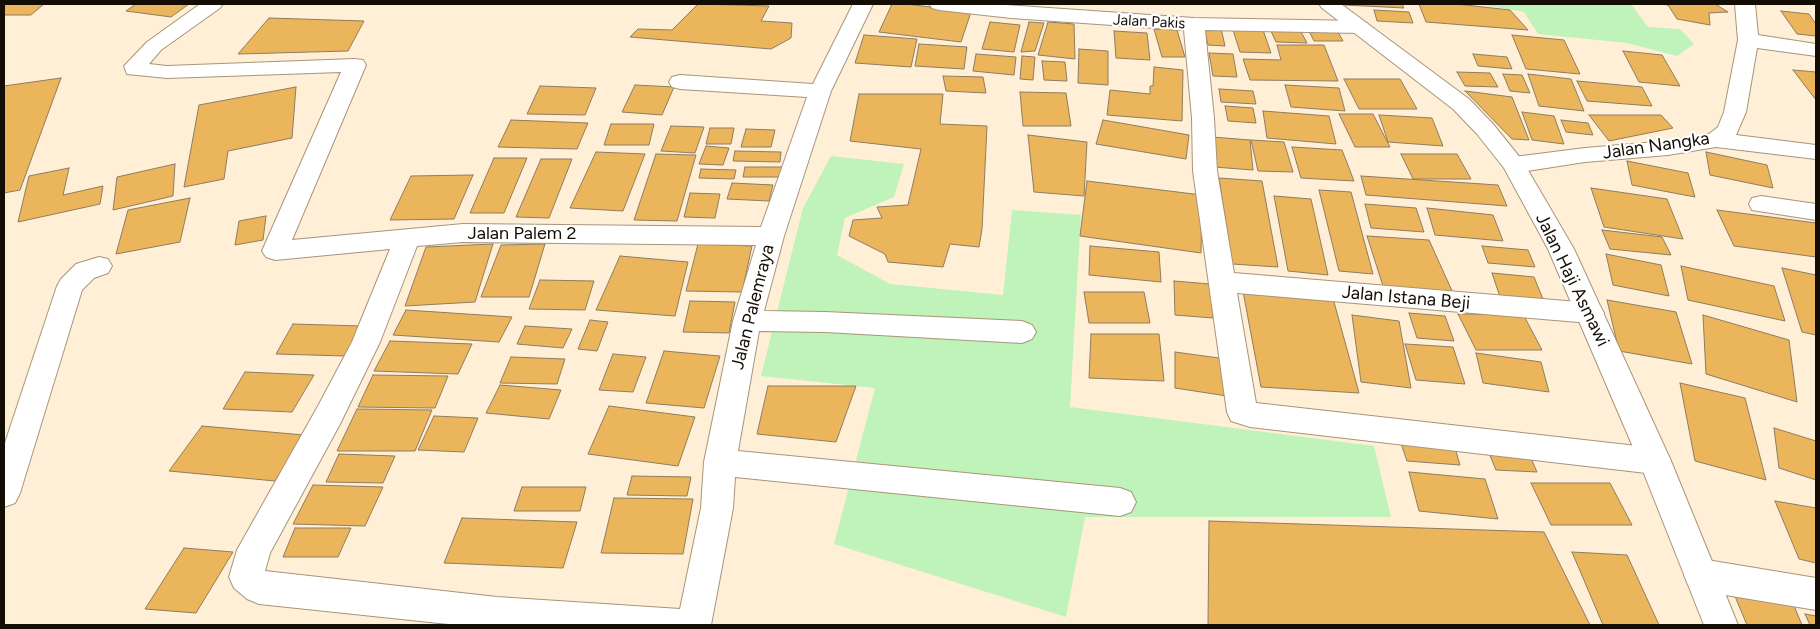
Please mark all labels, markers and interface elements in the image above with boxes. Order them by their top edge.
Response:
street label: Jalan Pakis [1112,11,1186,33]
street label: Jalan Nangka [1601,128,1711,164]
street label: Jalan Haji Asmawi [1530,210,1614,350]
street label: Jalan Palem 2 [467,223,577,245]
street label: Jalan Palemraya [727,242,779,372]
street label: Jalan Istana Beji [1341,282,1471,314]

